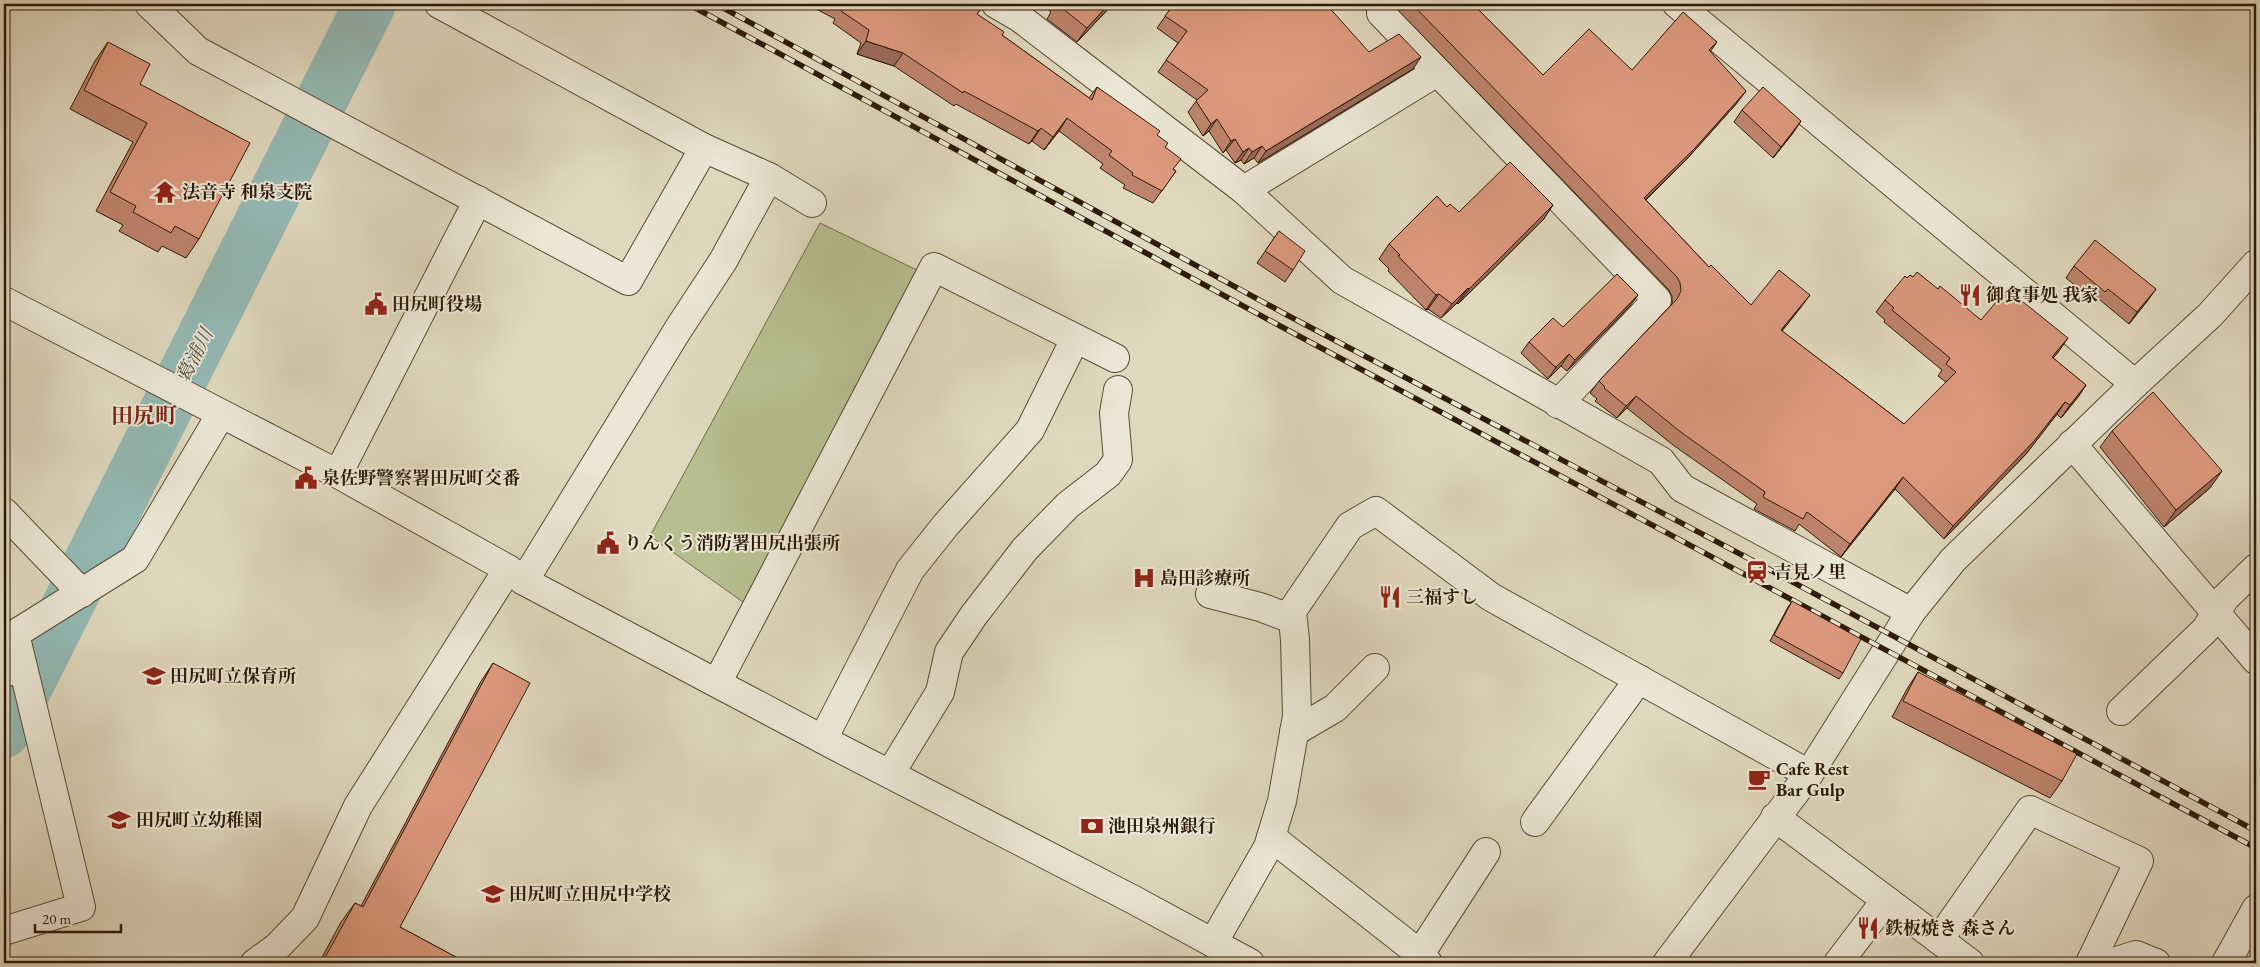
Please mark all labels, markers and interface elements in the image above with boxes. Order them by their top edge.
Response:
temple icon: 法音寺 和泉支院 [152,179,178,205]
place label: 法音寺 和泉支院 [182,180,312,203]
restaurant icon: 御食事処 我家 [1957,282,1983,308]
place label: 御食事処 我家 [1986,283,2098,306]
public building icon: 田尻町役場 [363,291,389,317]
place label: 田尻町役場 [392,292,482,315]
water label: 葛浦川 [170,322,219,386]
district label: 田尻町 [111,401,177,430]
public building icon: 泉佐野警察署田尻町交番 [293,465,319,491]
place label: 泉佐野警察署田尻町交番 [322,466,520,489]
public building icon: りんくう消防署田尻出張所 [595,530,621,556]
place label: りんくう消防署田尻出張所 [624,531,840,554]
station icon: 吉見ノ里 [1744,559,1770,585]
place label: 吉見ノ里 [1774,560,1846,583]
hospital icon: 島田診療所 [1131,565,1157,591]
place label: 島田診療所 [1160,566,1250,589]
restaurant icon: 三福すし [1377,584,1403,610]
place label: 三福すし [1406,585,1478,608]
school or university icon: 田尻町立保育所 [141,663,167,689]
place label: 田尻町立保育所 [170,664,296,687]
place label: Cafe Rest Bar Gulp [1776,757,1849,801]
cafe icon: Cafe Rest Bar Gulp [1746,766,1772,792]
school or university icon: 田尻町立幼稚園 [106,807,132,833]
place label: 田尻町立幼稚園 [136,808,262,831]
bank icon: 池田泉州銀行 [1079,813,1105,839]
place label: 池田泉州銀行 [1108,814,1216,837]
school or university icon: 田尻町立田尻中学校 [480,881,506,907]
place label: 田尻町立田尻中学校 [509,882,671,905]
scale bar [35,902,121,934]
text: 20 m [42,909,71,928]
restaurant icon: 鉄板焼き 森さん [1855,915,1881,941]
place label: 鉄板焼き 森さん [1885,916,2015,939]

